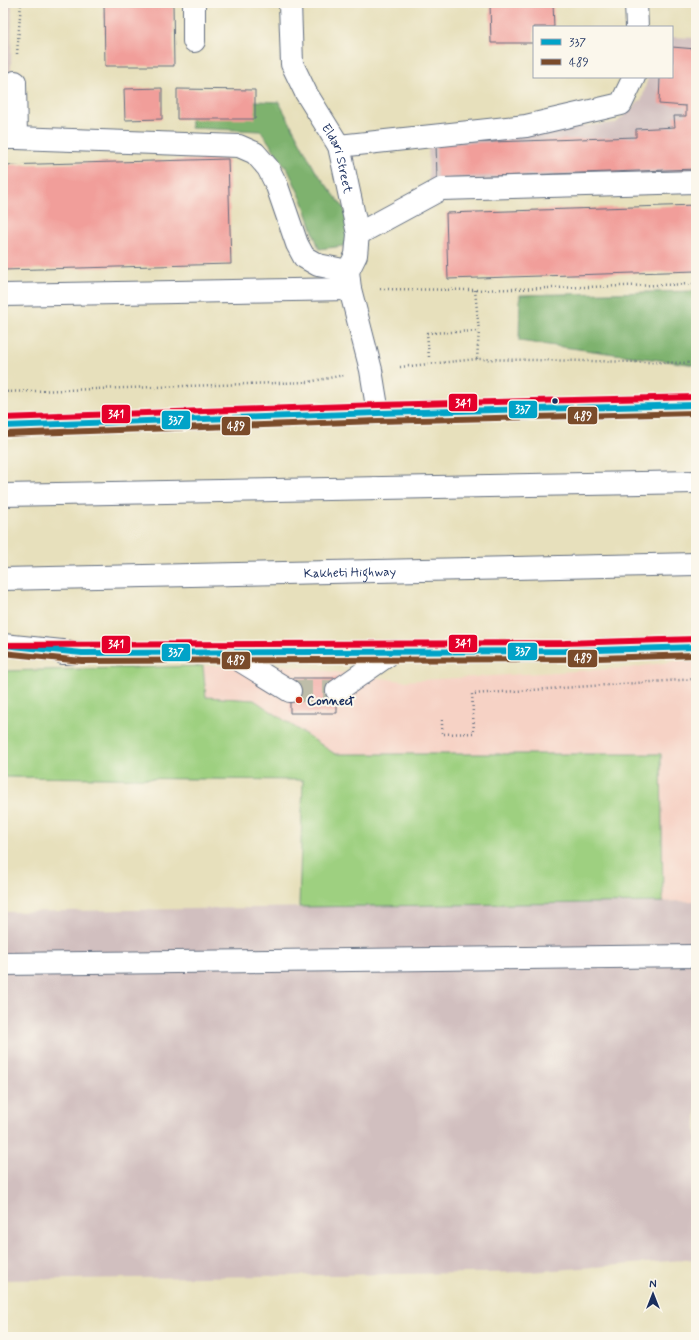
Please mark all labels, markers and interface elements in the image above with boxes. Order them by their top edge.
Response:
legend [533,26,673,78]
text: 337 [569,35,587,51]
text: 489 [569,55,589,71]
street label: Eldari Street [317,121,356,195]
line badge: 341 [448,393,478,412]
unlabelled marker [550,396,560,406]
text: 341 [455,397,471,411]
line badge: 337 [508,400,538,419]
text: 337 [515,403,532,417]
line badge: 341 [101,404,131,424]
line badge: 489 [567,406,598,425]
text: 341 [108,408,124,422]
line badge: 337 [161,410,191,430]
text: 489 [574,410,592,424]
text: 337 [168,414,185,428]
line badge: 489 [221,416,251,436]
text: 489 [227,420,245,434]
street label: Kakheti Highway [304,563,397,583]
line badge: 341 [448,634,478,653]
line badge: 341 [101,635,131,654]
text: 341 [455,637,471,651]
text: 341 [108,638,124,652]
line badge: 337 [507,642,538,661]
line badge: 337 [161,643,191,662]
text: 337 [515,645,532,659]
text: 337 [168,646,185,660]
line badge: 489 [567,649,598,668]
line badge: 489 [221,651,251,670]
text: 489 [574,652,592,666]
text: 489 [227,654,245,668]
place label: Connect [307,693,355,710]
marker: Connect [294,695,304,705]
north arrow [633,1274,673,1314]
text: N [649,1278,657,1292]

